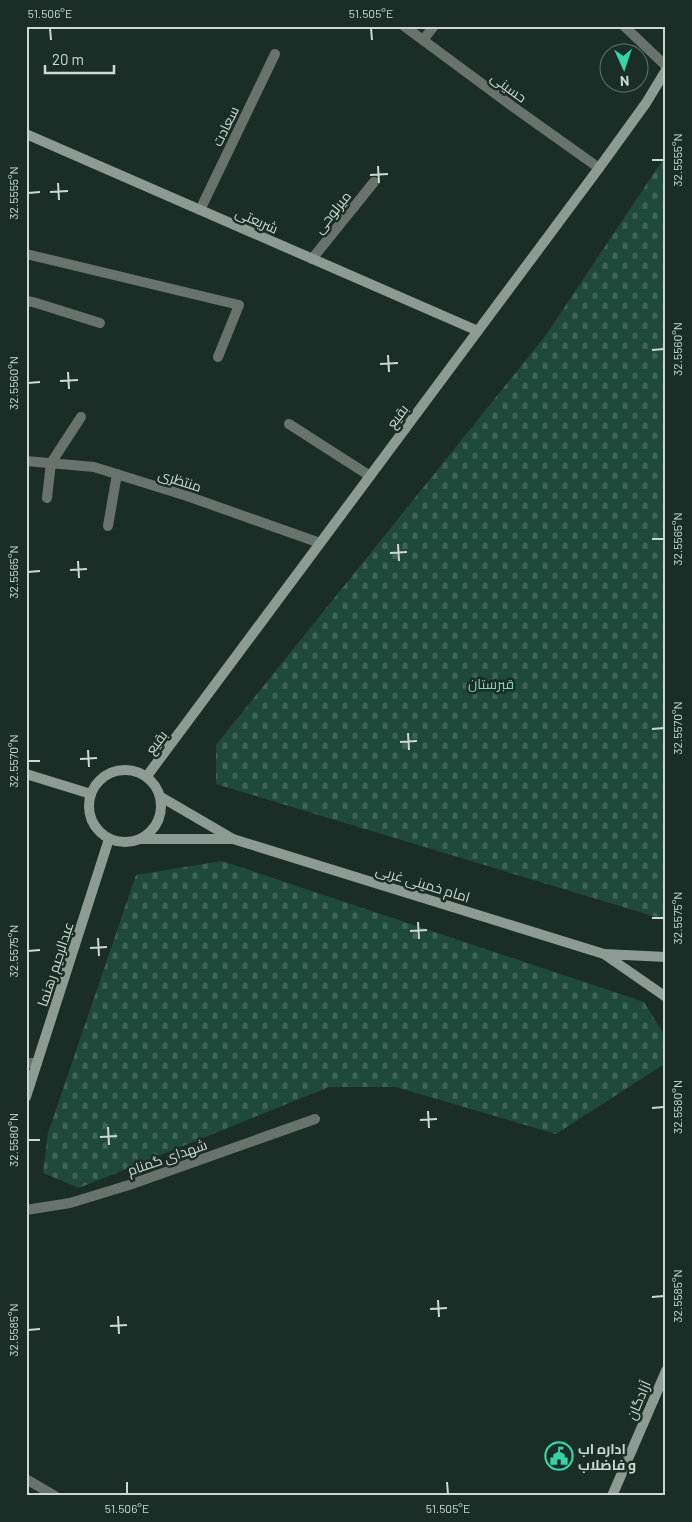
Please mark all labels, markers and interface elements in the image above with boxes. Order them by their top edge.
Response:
text: 51.506°E [28,6,72,20]
text: 51.505°E [349,6,393,20]
scale bar [45,42,114,74]
north arrow [600,42,650,92]
text: 20 m [52,50,84,68]
street label: حسینی [488,68,530,106]
text: N [620,73,630,90]
street label: سعادت [208,103,242,149]
text: 32.5555°N [670,133,684,187]
text: 32.5555°N [6,166,20,220]
street label: میرلوحی [310,187,354,237]
street label: شریعتی [233,203,281,237]
text: 32.5560°N [670,322,684,376]
text: 32.5560°N [6,356,20,410]
street label: بقیع [382,401,412,432]
street label: منتظری [156,465,204,495]
text: 32.5565°N [670,512,684,566]
text: 32.5565°N [6,545,20,599]
park label: قبرستان [468,675,514,692]
text: 32.5570°N [670,701,684,755]
street label: بقیع [141,727,171,758]
text: 32.5570°N [6,734,20,788]
street label: امام خمینی غربی [373,861,472,907]
text: 32.5575°N [670,892,684,944]
street label: عبدالرحیم رهنما [33,919,79,1009]
text: 32.5575°N [6,925,20,977]
text: 32.5580°N [670,1080,684,1134]
text: 32.5580°N [6,1113,20,1167]
street label: شهدای گمنام [125,1135,210,1180]
text: 32.5585°N [670,1269,684,1323]
text: 32.5585°N [6,1303,20,1357]
street label: آزادگان [622,1378,654,1422]
place label: اداره اب و فاضلاب [578,1440,636,1474]
public building icon: اداره اب و فاضلاب [544,1441,574,1471]
text: 51.506°E [105,1501,149,1515]
text: 51.505°E [426,1501,470,1515]

